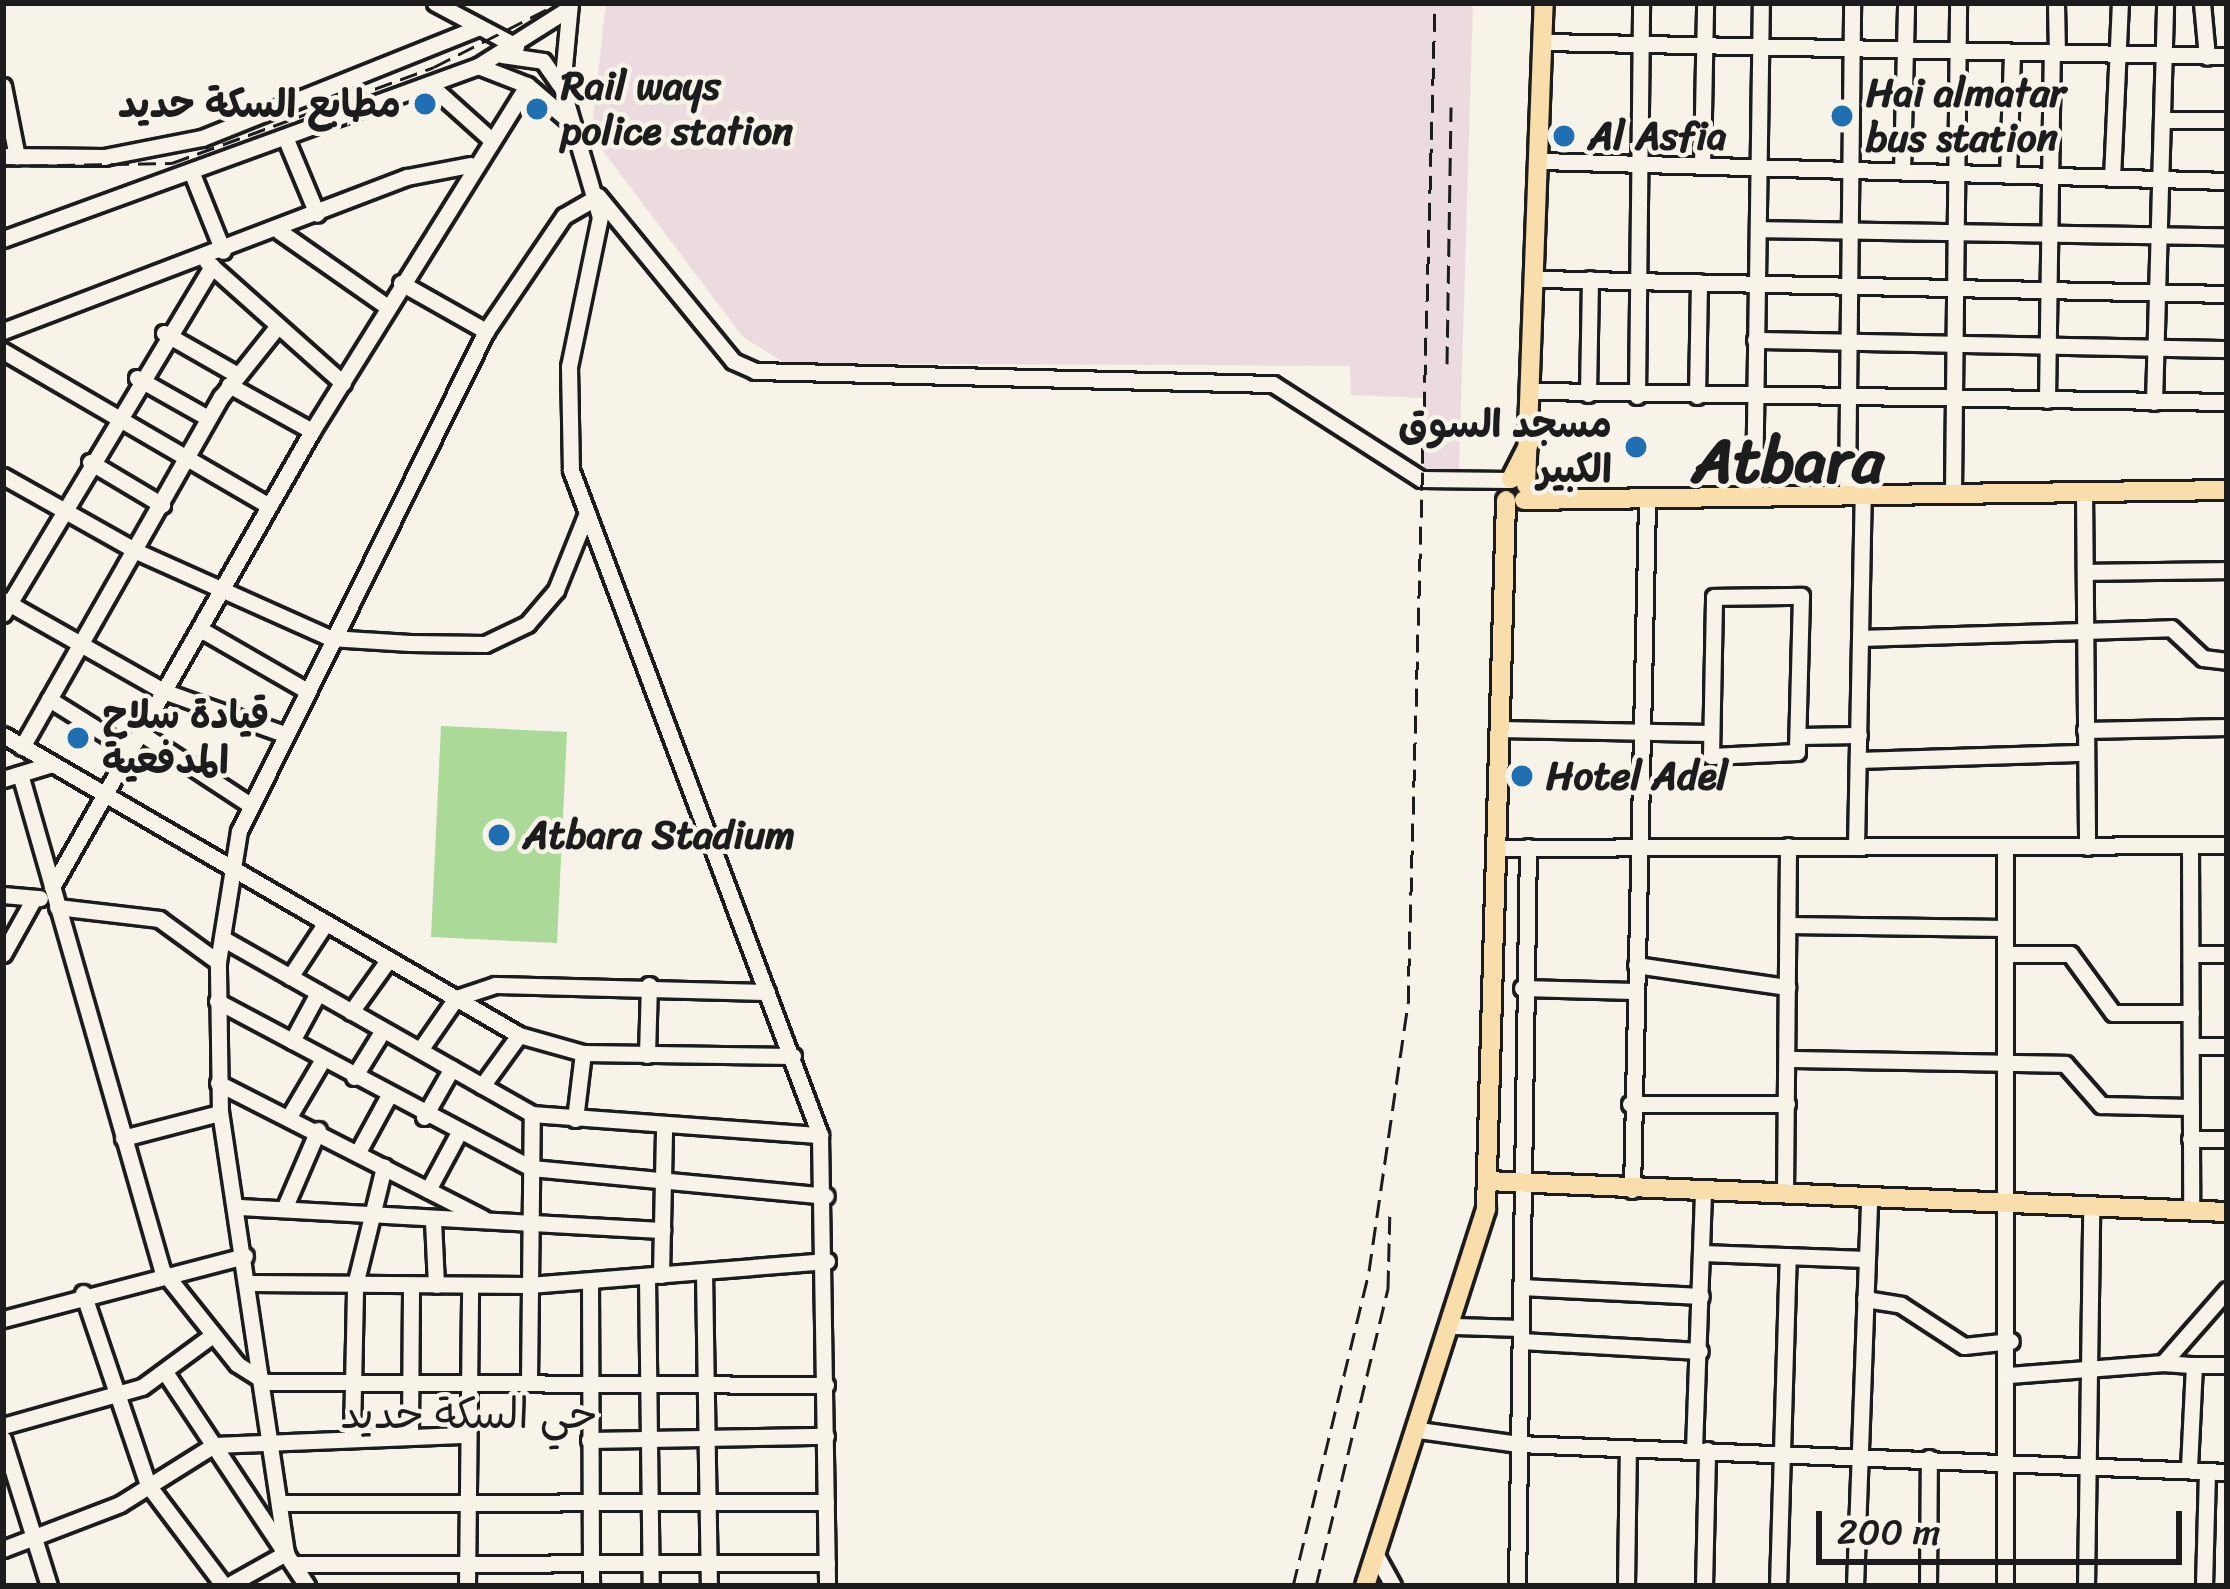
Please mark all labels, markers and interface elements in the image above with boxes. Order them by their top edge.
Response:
place label: Rail ways police station [561,64,793,155]
place label: Hai almatar bus station [1866,71,2066,162]
place label: مطابع السكة حديد [118,81,401,127]
marker: مطابع السكة حديد [412,91,438,117]
marker: Rail ways police station [524,96,550,122]
marker: Hai almatar bus station [1829,103,1855,129]
place label: Al Asfia [1588,113,1727,159]
marker: Al Asfia [1551,123,1577,149]
place label: مسجد السوق الكبير [1398,402,1612,493]
district label: Atbara [1692,423,1884,499]
marker: مسجد السوق الكبير [1623,434,1649,460]
place label: قيادة سلاح المدفعية [102,693,269,784]
marker: قيادة سلاح المدفعية [65,725,91,751]
place label: Hotel Adel [1546,753,1729,799]
marker: Hotel Adel [1509,763,1535,789]
place label: Atbara Stadium [523,812,795,858]
marker: Atbara Stadium [486,822,512,848]
district label: حي السكة حديد [340,1389,598,1439]
scale bar [1822,1487,2188,1561]
text: 200 m [1837,1500,1940,1564]

